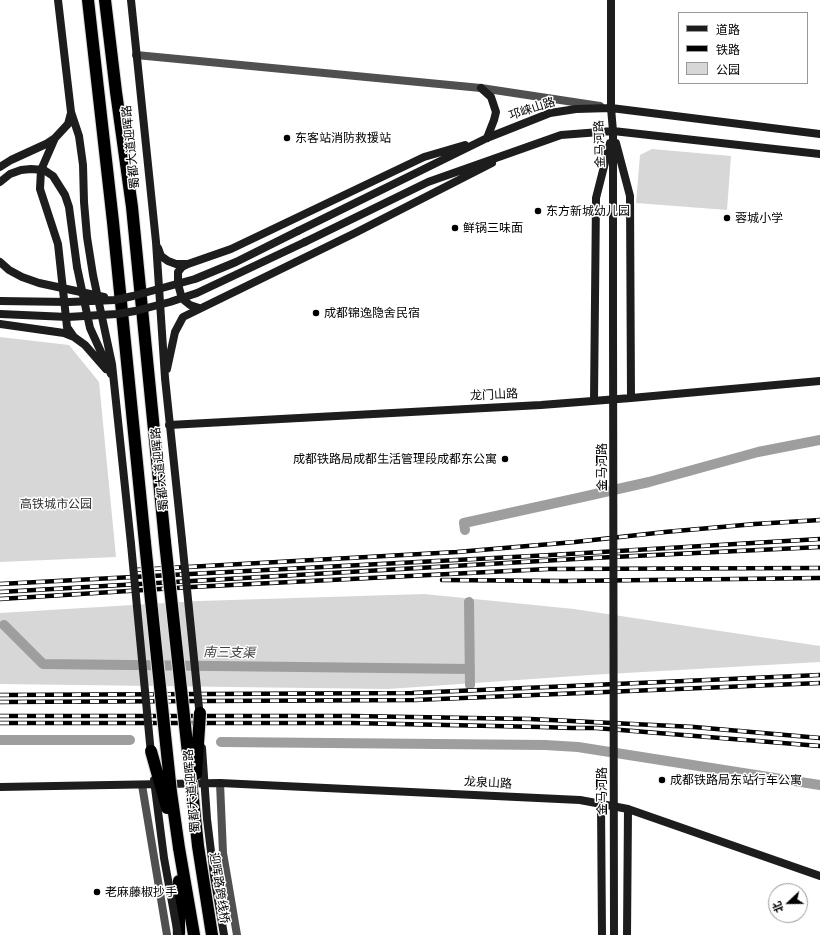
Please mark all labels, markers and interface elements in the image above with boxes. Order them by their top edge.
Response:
legend [678,12,808,84]
text: 道路 [716,22,740,37]
text: 铁路 [716,42,740,57]
text: 公园 [716,62,740,77]
street label: 邛崃山路 [507,95,557,123]
street label: 蜀都大道迎晖路 [119,104,143,190]
street label: 金马河路 [592,120,608,168]
place label: 东客站消防救援站 [295,131,391,145]
marker: 东客站消防救援站 [282,133,292,143]
place label: 东方新城幼儿园 [546,204,630,218]
marker: 东方新城幼儿园 [533,206,543,216]
place label: 蓉城小学 [735,211,783,225]
marker: 蓉城小学 [722,213,732,223]
place label: 鲜锅三味面 [463,221,523,235]
marker: 鲜锅三味面 [450,223,460,233]
place label: 成都锦逸隐舍民宿 [324,306,420,320]
marker: 成都锦逸隐舍民宿 [311,308,321,318]
street label: 龙门山路 [470,387,518,403]
street label: 蜀都大道迎晖路 [148,426,172,512]
street label: 金马河路 [595,443,609,491]
place label: 成都铁路局成都生活管理段成都东公寓 [293,452,497,466]
marker: 成都铁路局成都生活管理段成都东公寓 [500,454,510,464]
park label: 高铁城市公园 [20,497,92,511]
water label: 南三支渠 [203,645,255,661]
street label: 蜀都大道迎晖路 [181,749,203,833]
street label: 金马河路 [595,767,609,815]
place label: 成都铁路局东站行车公寓 [670,773,802,787]
street label: 龙泉山路 [464,775,512,791]
marker: 成都铁路局东站行车公寓 [657,775,667,785]
street label: 迎晖路跨线桥 [206,851,232,925]
north arrow [768,883,808,923]
place label: 老麻藤椒抄手 [105,885,177,899]
marker: 老麻藤椒抄手 [92,887,102,897]
text: 北 [769,899,786,915]

